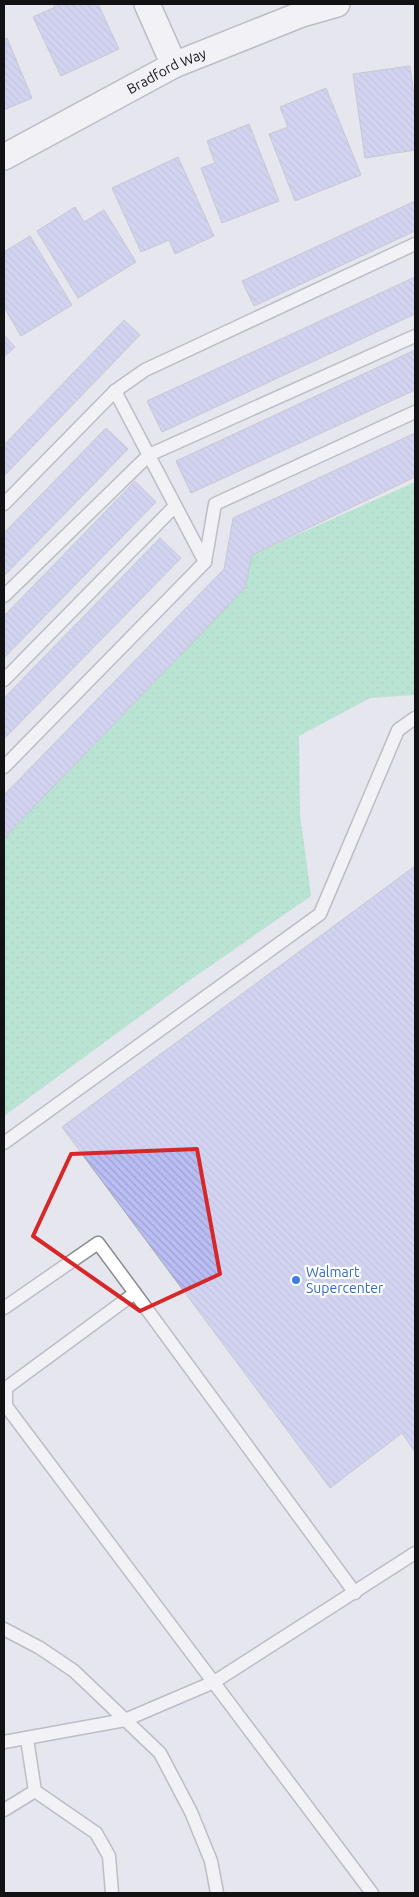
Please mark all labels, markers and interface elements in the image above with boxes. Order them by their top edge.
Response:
street label: Bradford Way [124,45,209,97]
place label: Walmart Supercenter [306,1264,384,1296]
marker: Walmart Supercenter [290,1274,302,1286]

